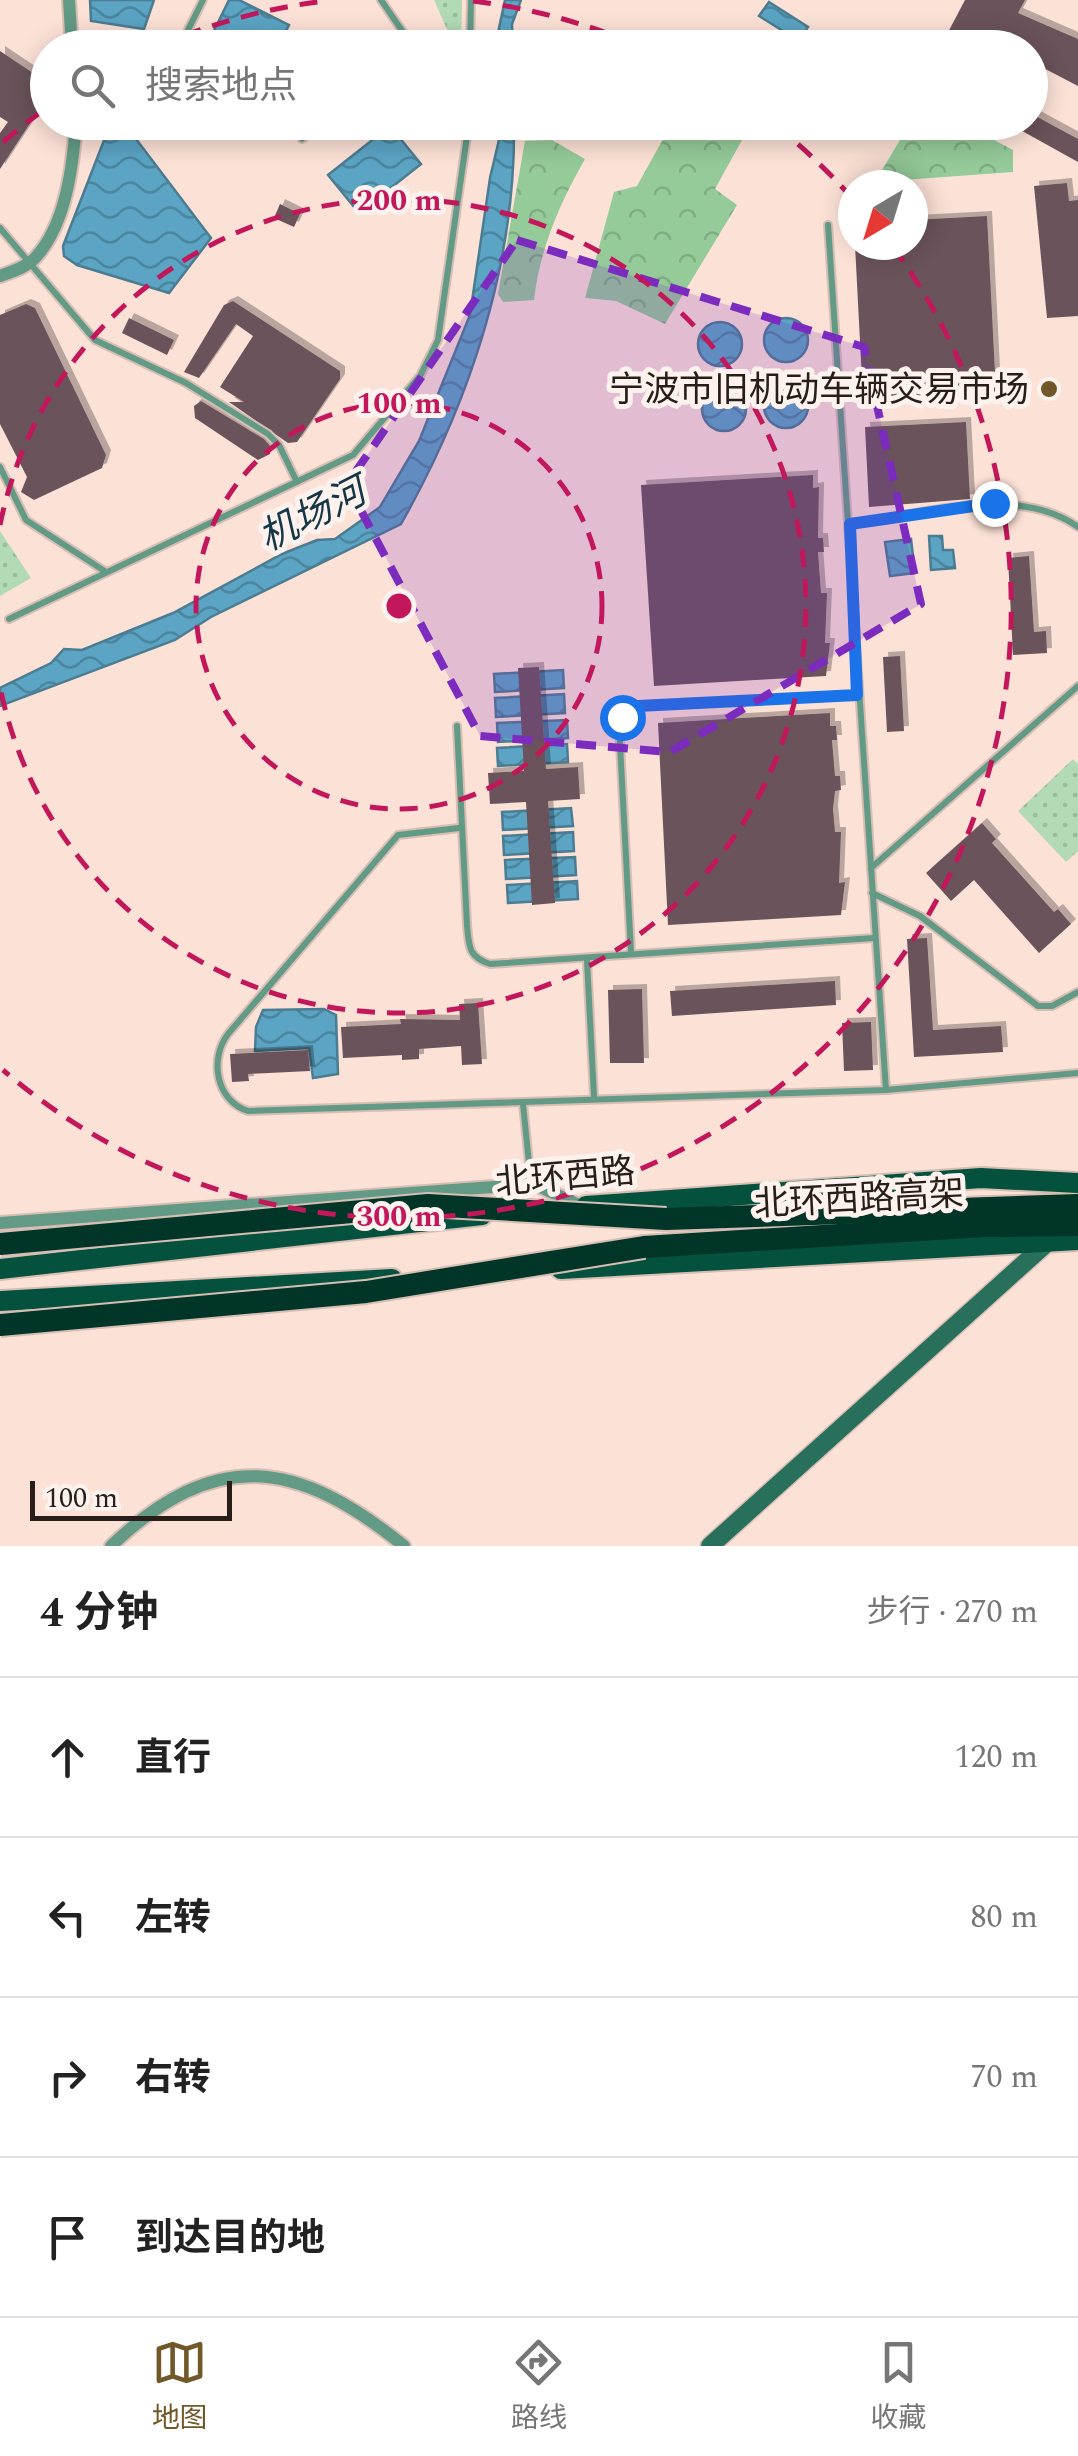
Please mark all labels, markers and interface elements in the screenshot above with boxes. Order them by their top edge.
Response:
search box [30,30,1048,140]
icon: search [65,58,120,113]
text: 搜索地点 [145,58,297,116]
north arrow [838,170,928,260]
text: 200 m [356,178,442,224]
place label: 宁波市旧机动车辆交易市场 [609,364,1029,417]
marker: 宁波市旧机动车辆交易市场 [1038,378,1060,400]
text: 100 m [356,381,442,427]
water label: 机场河 [249,461,383,568]
route end [972,481,1018,527]
centre of rings [381,588,417,624]
route start [600,695,646,741]
street label: 北环西路 [493,1145,637,1210]
street label: 北环西路高架 [753,1168,965,1231]
text: 300 m [356,1194,442,1240]
scale bar [30,1476,232,1520]
text: 100 m [45,1477,118,1520]
text: 4 分钟 [40,1582,158,1645]
text: 步行 · 270 m [866,1588,1038,1637]
icon: ahead [40,1730,95,1785]
text: 直行 [135,1730,211,1788]
text: 120 m [954,1733,1038,1782]
icon: left [40,1890,95,1945]
text: 左转 [135,1890,211,1948]
text: 80 m [970,1893,1038,1942]
icon: right [40,2050,95,2105]
text: 右转 [135,2050,211,2108]
text: 70 m [970,2053,1038,2102]
icon: arrive [40,2210,95,2265]
text: 到达目的地 [135,2210,325,2268]
tab: 地图 [152,2335,208,2440]
tab: 路线 [511,2335,567,2440]
tab: 收藏 [870,2335,926,2440]

